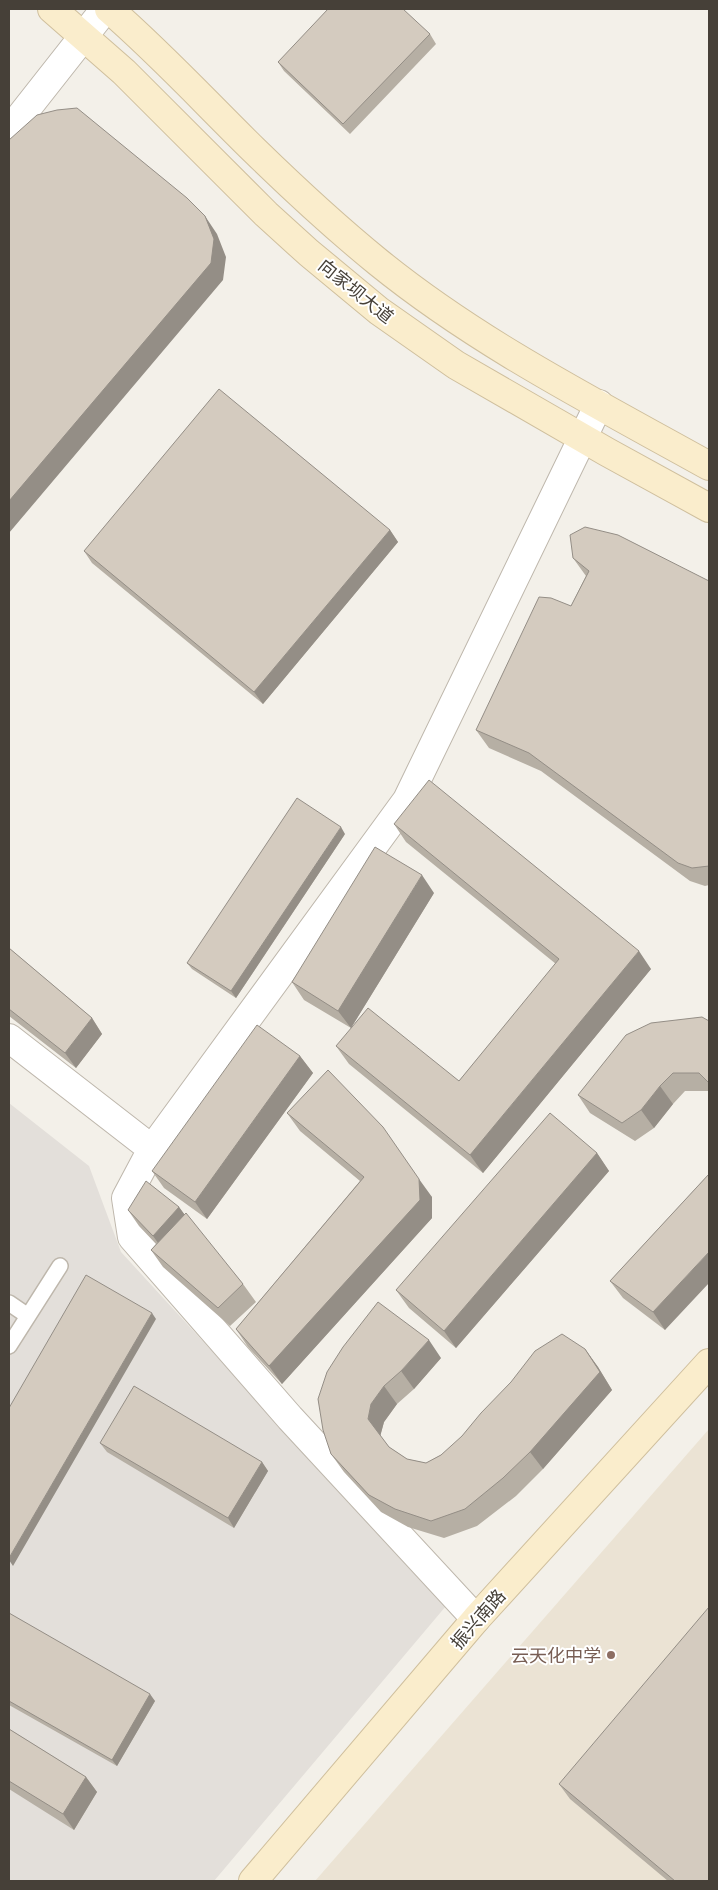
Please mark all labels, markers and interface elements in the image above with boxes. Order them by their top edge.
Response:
street label: 向家坝大道 [314,254,398,328]
street label: 振兴南路 [446,1584,510,1654]
place label: 云天化中学 [511,1644,601,1667]
marker: 云天化中学 [605,1649,617,1661]

